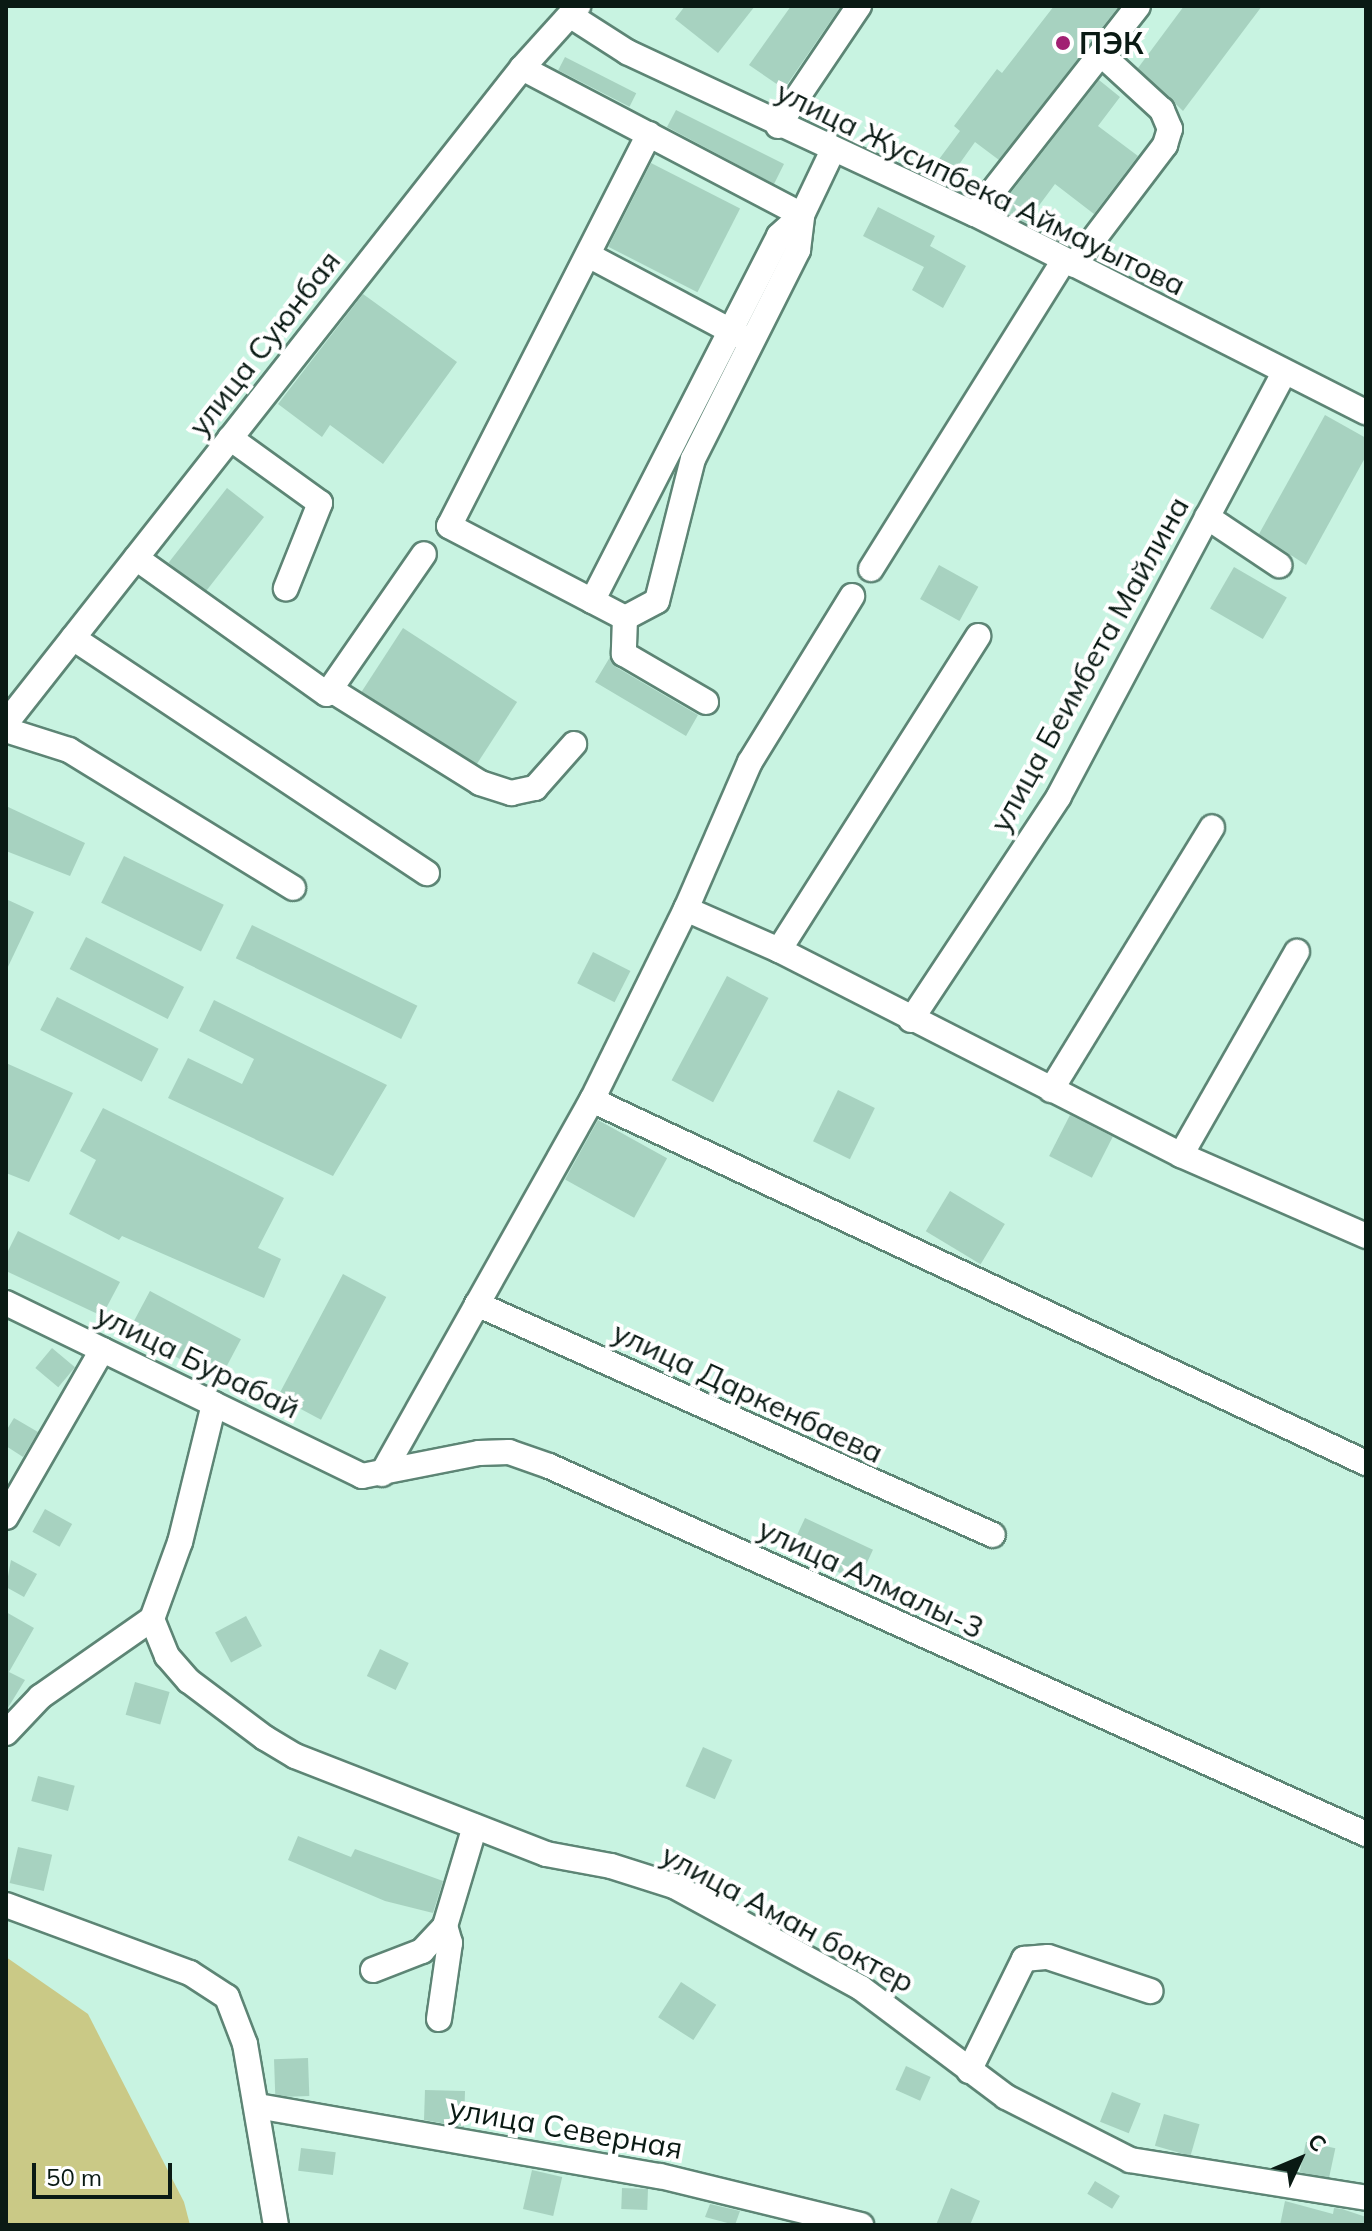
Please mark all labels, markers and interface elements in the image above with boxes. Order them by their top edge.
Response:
place label: ПЭК [1079,25,1144,61]
marker: ПЭК [1054,34,1072,52]
street label: улица Жусипбека Аймауытова [771,73,1191,303]
street label: улица Суюнбая [180,243,348,443]
street label: улица Беимбета Майлина [982,490,1196,838]
street label: улица Бурабай [90,1296,306,1426]
street label: улица Даркенбаева [607,1314,889,1470]
street label: улица Алмалы-3 [753,1510,989,1646]
street label: улица Аман боктер [655,1836,921,2000]
street label: улица Северная [446,2090,686,2166]
north arrow [1260,2119,1340,2199]
text: С [1302,2127,1333,2157]
scale bar [36,2147,176,2197]
text: 50 m [46,2162,102,2192]

